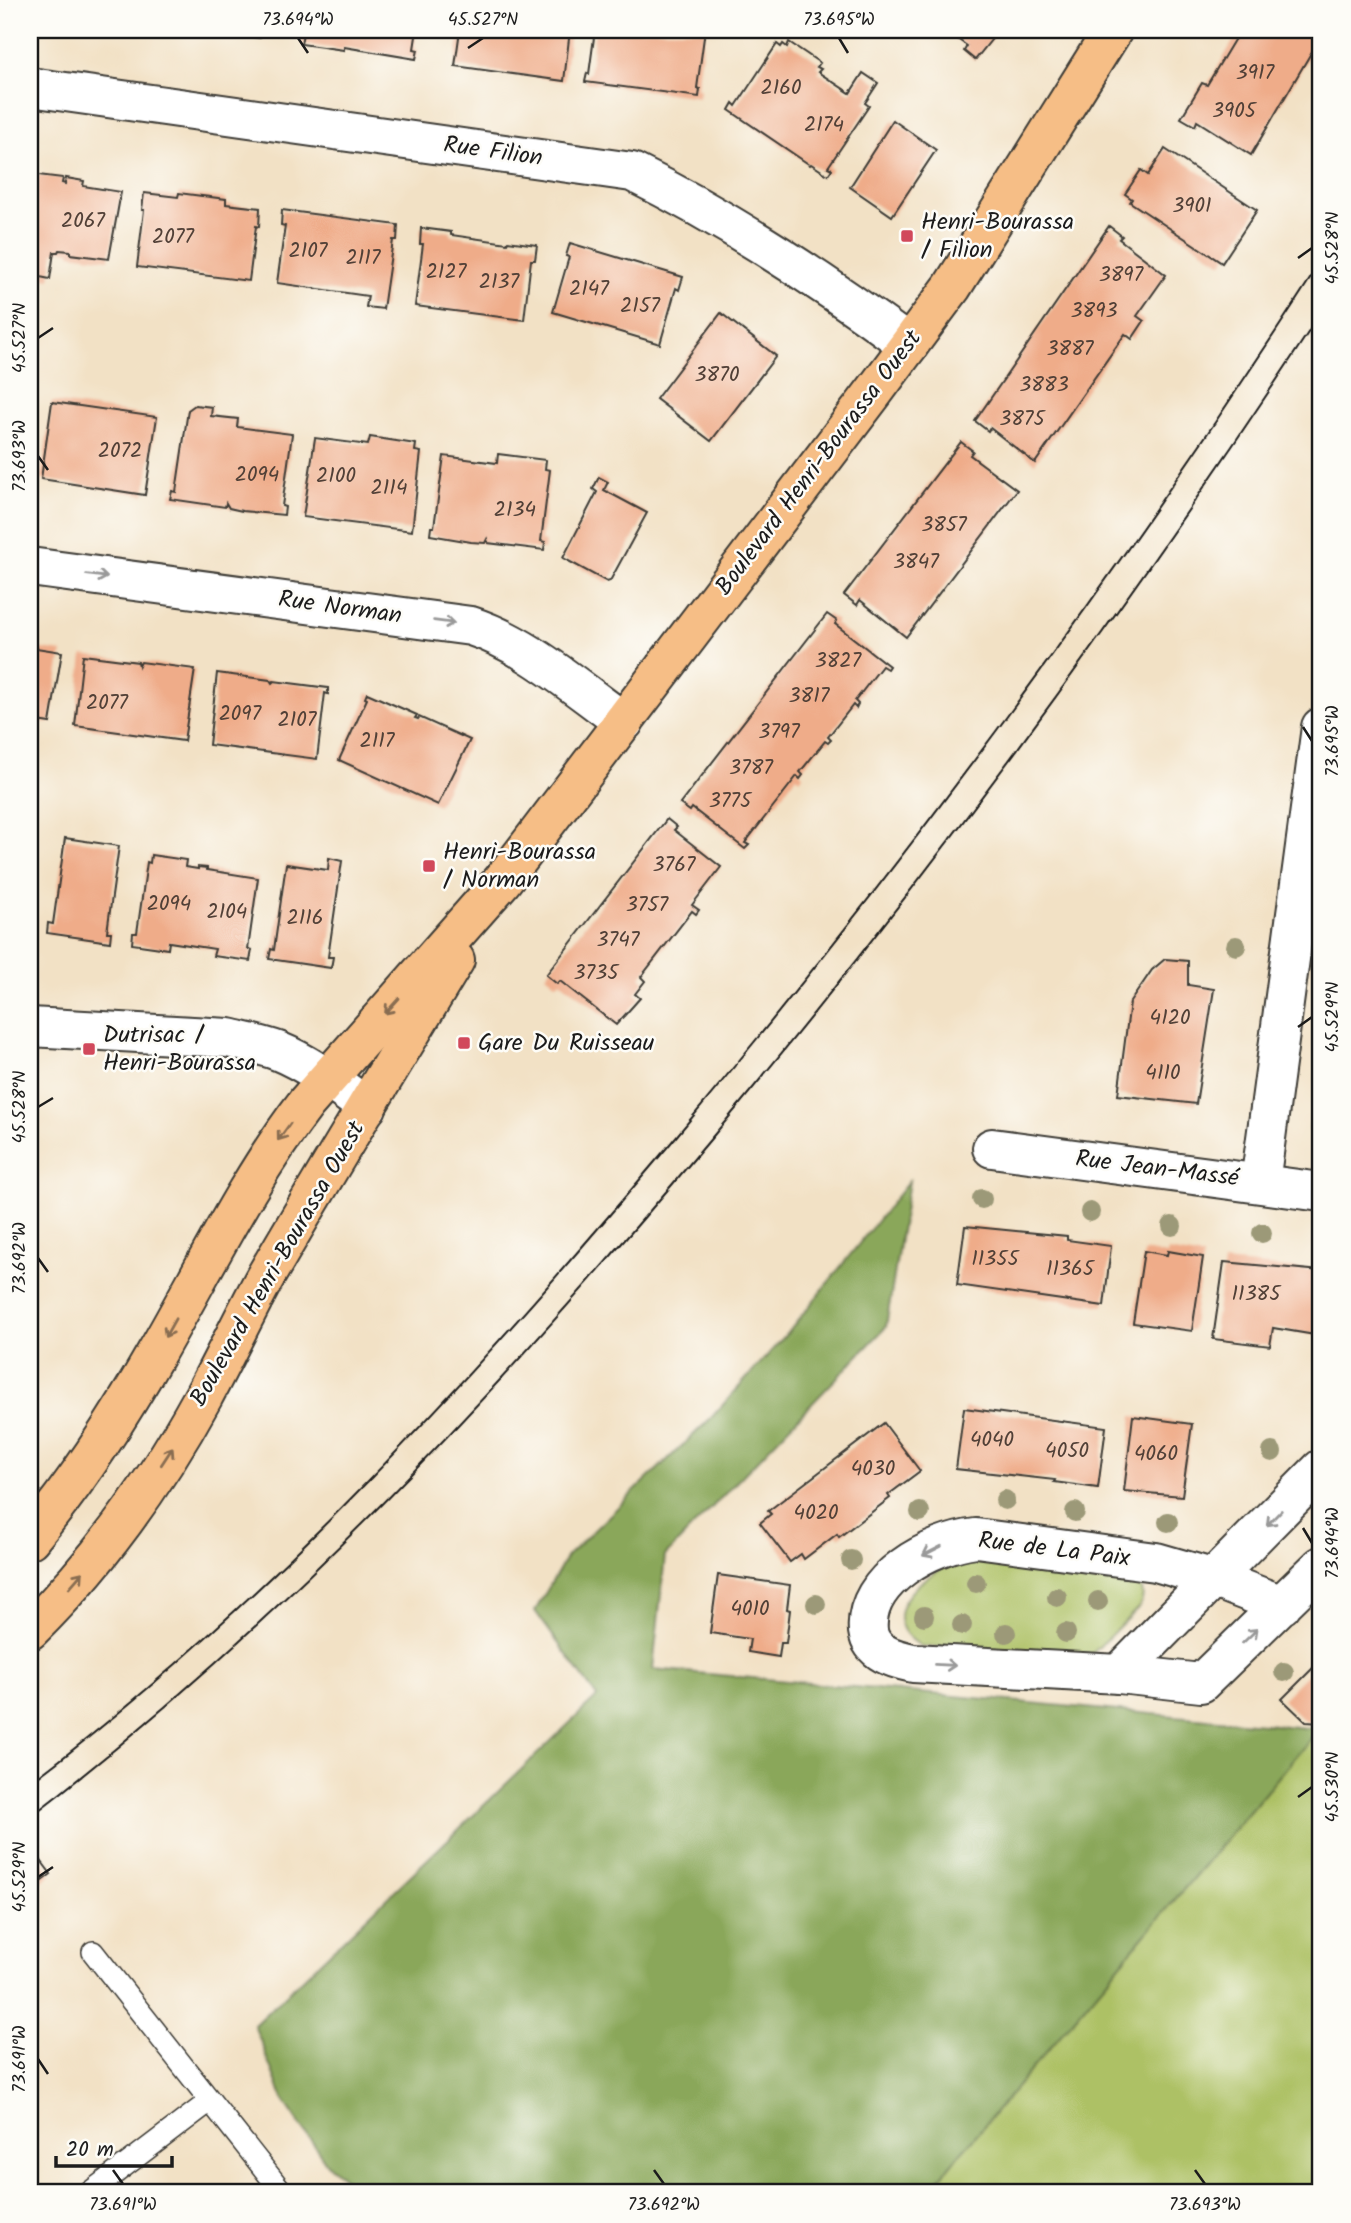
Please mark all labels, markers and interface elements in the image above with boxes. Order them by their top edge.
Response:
text: 73.694°W [262,6,334,35]
text: 45.527°N [448,6,518,35]
text: 73.695°W [803,6,875,35]
house number: 3917 [1236,57,1276,90]
house number: 2160 [761,72,801,105]
house number: 3905 [1212,95,1258,128]
house number: 2174 [804,109,844,142]
street label: Rue Filion [441,126,545,178]
house number: 3901 [1172,190,1212,223]
place label: Henri-Bourassa / Filion [921,203,1074,270]
house number: 2067 [61,205,106,238]
text: 45.528°N [1319,211,1348,285]
house number: 2077 [152,221,195,254]
marker: Henri-Bourassa / Filion [899,228,915,244]
house number: 2107 [289,235,329,268]
house number: 2117 [345,242,382,275]
house number: 2127 [426,256,468,289]
house number: 3897 [1099,259,1145,292]
house number: 2137 [479,266,521,299]
house number: 2147 [569,273,610,306]
house number: 2157 [620,290,661,323]
house number: 3893 [1071,295,1117,328]
text: 45.527°N [6,303,35,373]
street label: Boulevard Henri-Bourassa Ouest [706,321,933,604]
house number: 3887 [1047,333,1095,366]
house number: 3870 [695,359,739,392]
house number: 3883 [1019,369,1069,402]
house number: 3875 [999,403,1047,436]
text: 73.693°W [6,420,35,492]
house number: 2072 [98,435,142,468]
house number: 2094 [235,459,279,492]
house number: 2100 [316,460,356,493]
house number: 2114 [371,472,407,505]
house number: 2134 [494,494,536,527]
house number: 3857 [921,509,968,542]
house number: 3847 [893,546,940,579]
one-way arrow [86,569,108,582]
street label: Rue Norman [276,580,404,636]
one-way arrow [432,615,455,628]
house number: 3827 [815,645,863,678]
house number: 3817 [789,680,831,713]
house number: 2077 [86,687,129,720]
house number: 2097 [219,698,263,731]
house number: 2107 [278,704,318,737]
text: 73.695°W [1319,705,1348,777]
house number: 3797 [758,716,801,749]
house number: 2117 [359,725,396,758]
house number: 3787 [729,752,774,785]
house number: 3775 [709,785,753,818]
place label: Henri-Bourassa / Norman [443,833,596,900]
house number: 3767 [652,849,697,882]
marker: Henri-Bourassa / Norman [421,858,437,874]
house number: 2094 [147,888,191,921]
house number: 3757 [626,889,670,922]
house number: 2104 [207,896,247,929]
house number: 2116 [286,902,324,935]
house number: 3747 [597,924,641,957]
house number: 3735 [574,957,620,990]
text: 45.529°N [1319,981,1348,1053]
one-way arrow [384,996,400,1014]
house number: 4120 [1150,1002,1190,1035]
place label: Dutrisac / Henri-Bourassa [103,1016,256,1083]
place label: Gare Du Ruisseau [478,1024,655,1063]
marker: Gare Du Ruisseau [456,1035,472,1051]
marker: Dutrisac / Henri-Bourassa [81,1041,97,1057]
house number: 4110 [1145,1057,1181,1090]
text: 45.528°N [6,1070,35,1144]
street label: Boulevard Henri-Bourassa Ouest [180,1113,376,1414]
one-way arrow [277,1122,291,1141]
street label: Rue Jean-Massé [1073,1140,1242,1199]
text: 73.692°W [6,1222,35,1294]
house number: 11355 [971,1243,1021,1276]
house number: 11365 [1046,1253,1096,1286]
house number: 11385 [1231,1278,1282,1311]
one-way arrow [162,1318,176,1338]
house number: 4040 [970,1424,1014,1457]
house number: 4050 [1045,1435,1089,1468]
house number: 4060 [1134,1438,1178,1471]
one-way arrow [160,1447,174,1467]
house number: 4030 [851,1453,895,1486]
house number: 4020 [794,1497,838,1530]
text: 73.694°W [1319,1507,1348,1579]
one-way arrow [1265,1509,1282,1526]
street label: Rue de La Paix [976,1521,1133,1579]
one-way arrow [922,1544,943,1558]
one-way arrow [68,1571,84,1589]
house number: 4010 [730,1593,770,1626]
one-way arrow [1241,1627,1258,1644]
one-way arrow [933,1658,956,1671]
text: 45.530°N [1319,1751,1348,1823]
text: 45.529°N [6,1841,35,1913]
text: 73.691°W [6,2025,35,2093]
scale bar [56,2125,172,2169]
text: 20 m [66,2134,114,2167]
text: 73.691°W [89,2191,157,2220]
text: 73.692°W [628,2191,700,2220]
text: 73.693°W [1169,2191,1241,2220]

